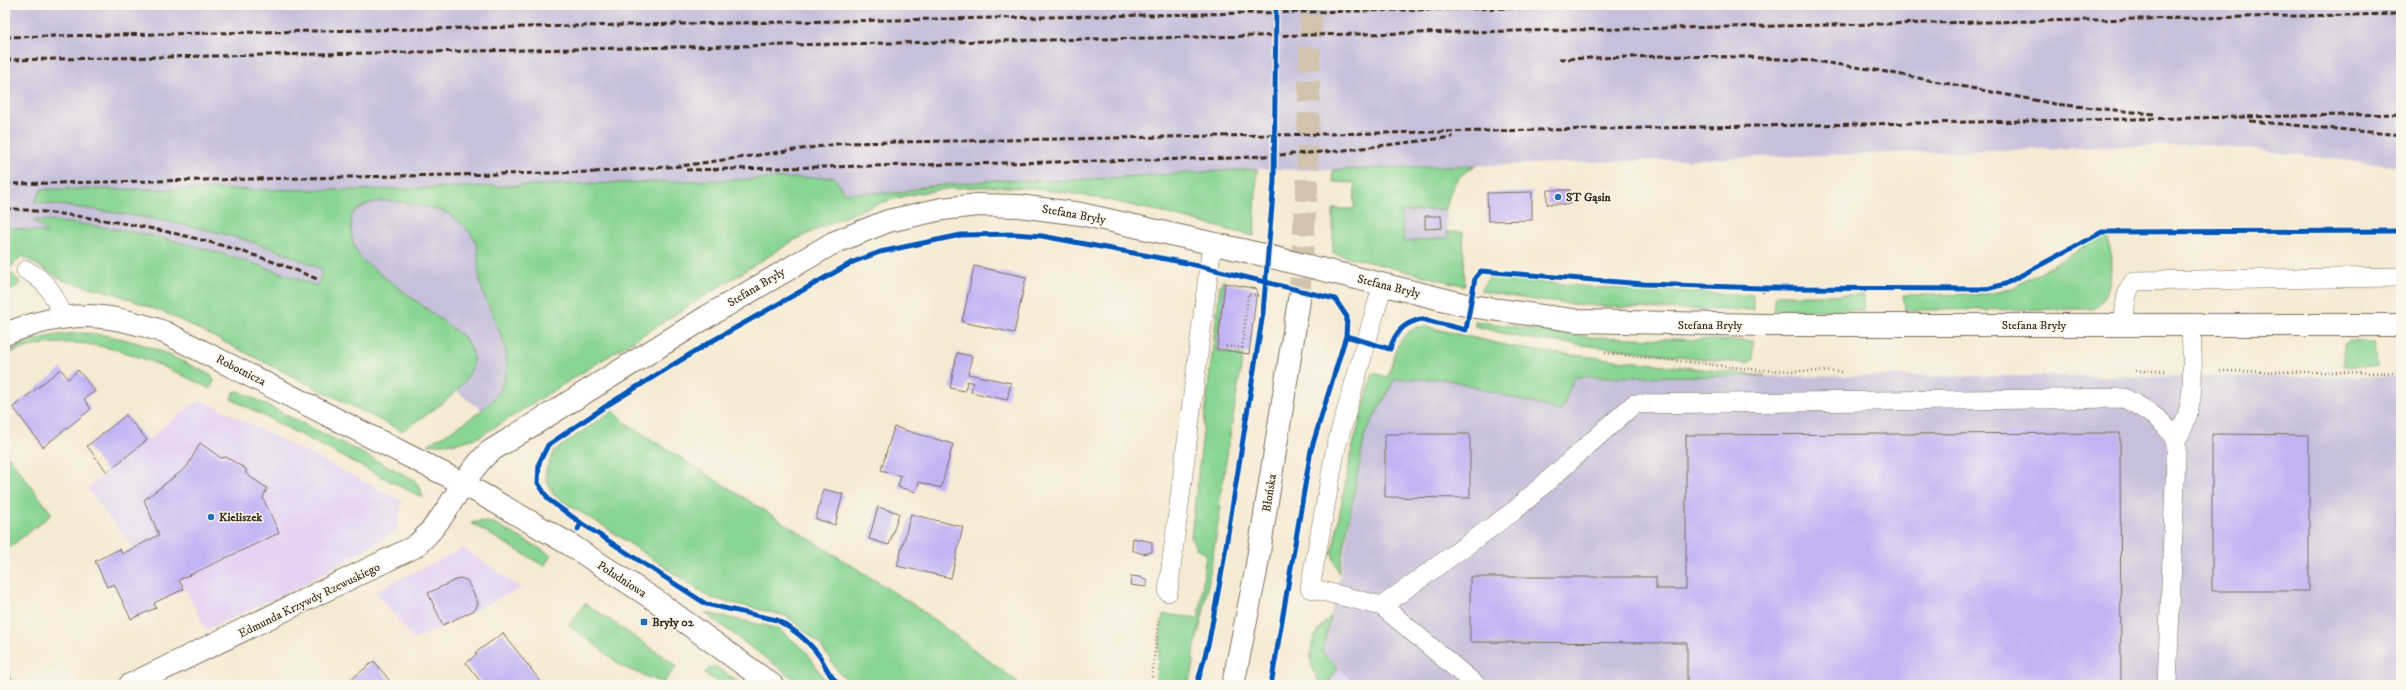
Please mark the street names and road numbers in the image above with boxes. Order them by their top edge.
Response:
street label: Stefana Bryły [1041,201,1107,228]
street label: Stefana Bryły [725,264,788,310]
street label: Stefana Bryły [1356,271,1422,302]
street label: Stefana Bryły [1678,318,1743,333]
street label: Stefana Bryły [2002,318,2067,333]
street label: Robotnicza [213,352,269,390]
street label: Błońska [1259,472,1280,513]
street label: Południowa [594,558,650,601]
street label: Edmunda Krzywdy Rzewuskiego [236,559,383,641]

